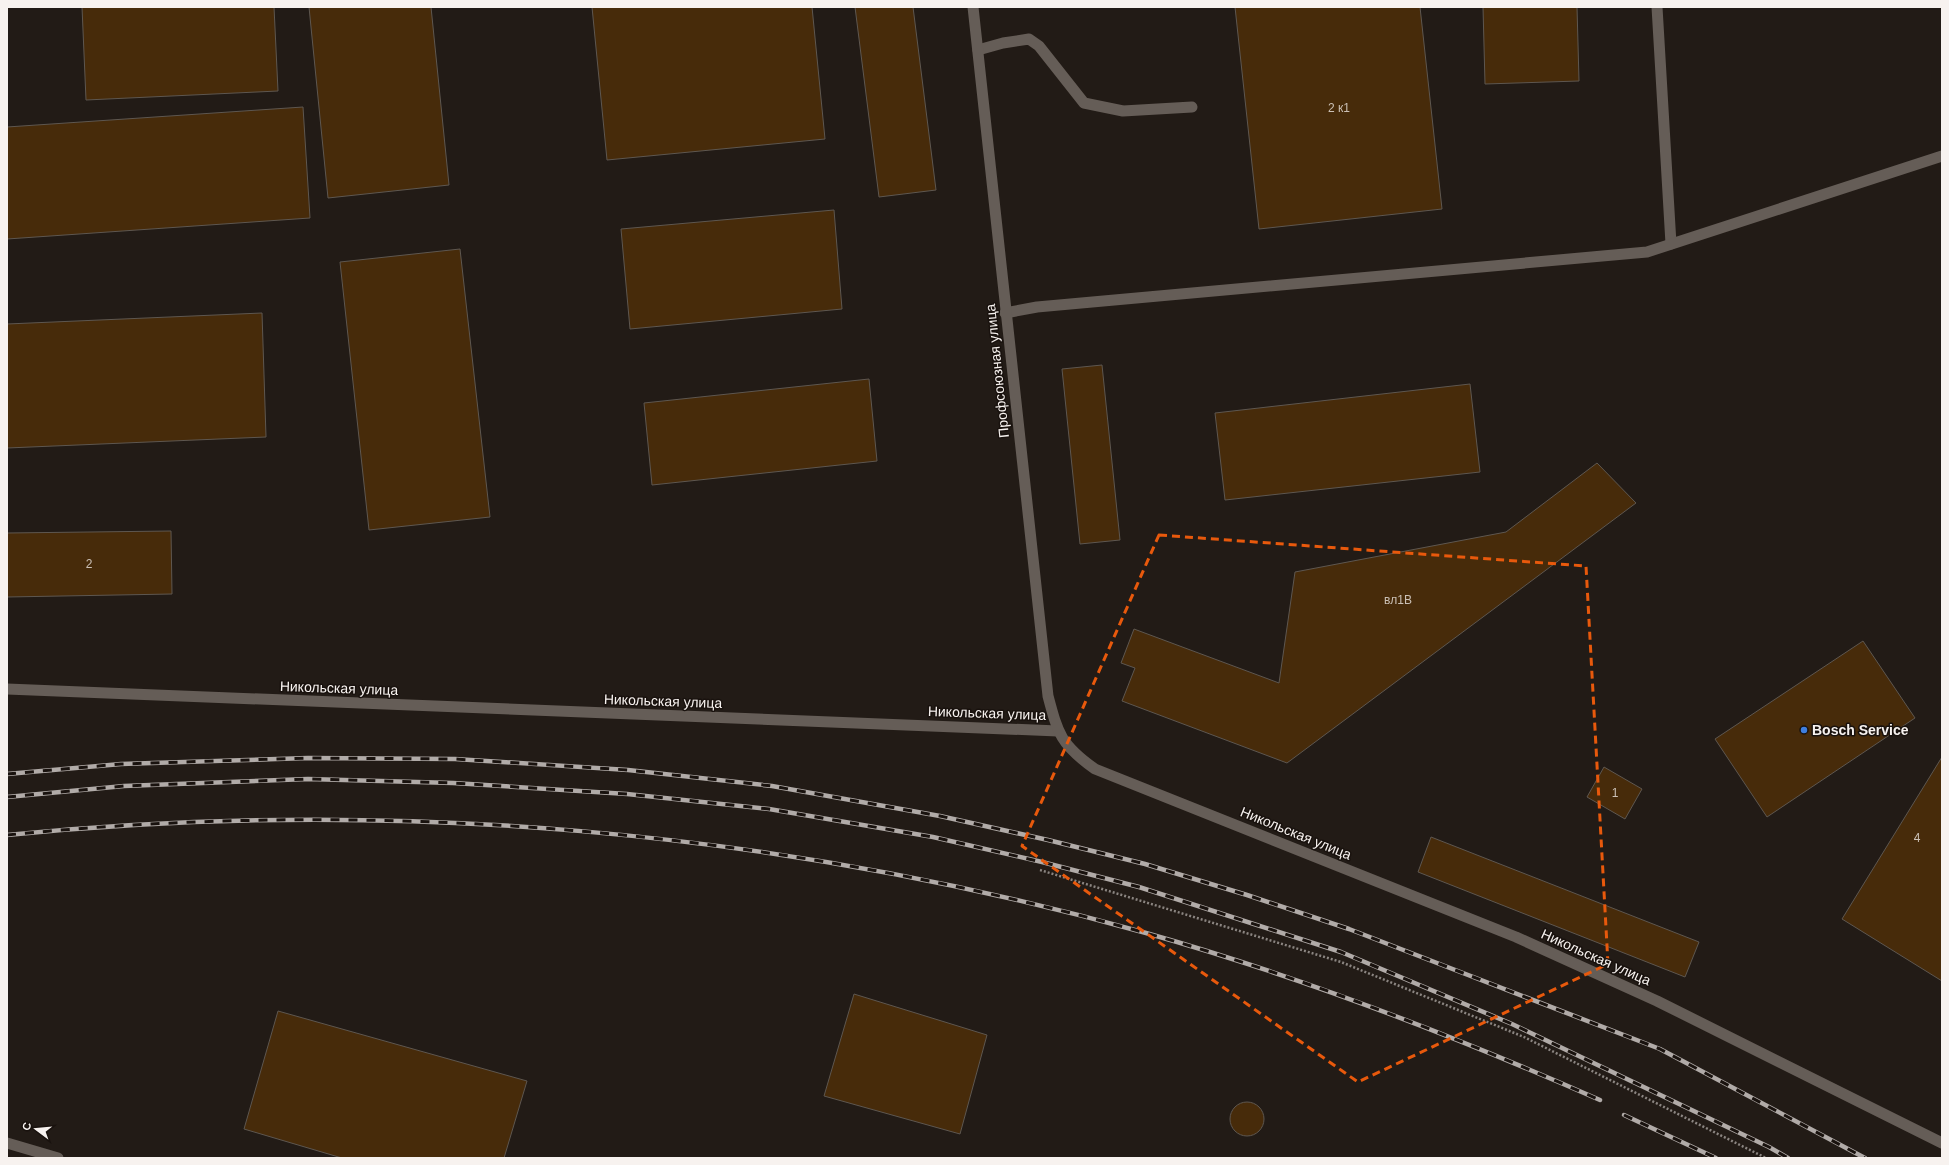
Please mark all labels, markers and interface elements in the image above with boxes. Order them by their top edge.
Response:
house number: 2 к1 [1328,101,1350,115]
street label: Профсоюзная улица [982,303,1012,439]
house number: 2 [86,557,93,571]
house number: вл1В [1384,593,1412,607]
street label: Никольская улица [280,678,399,698]
street label: Никольская улица [604,691,723,711]
street label: Никольская улица [928,703,1047,723]
place label: Bosch Service [1812,722,1909,738]
marker: Bosch Service [1799,725,1809,735]
house number: 1 [1612,786,1619,800]
street label: Никольская улица [1238,803,1354,863]
house number: 4 [1914,831,1921,845]
street label: Никольская улица [1539,926,1653,988]
north arrow [16,1109,56,1149]
text: С [20,1121,33,1132]

